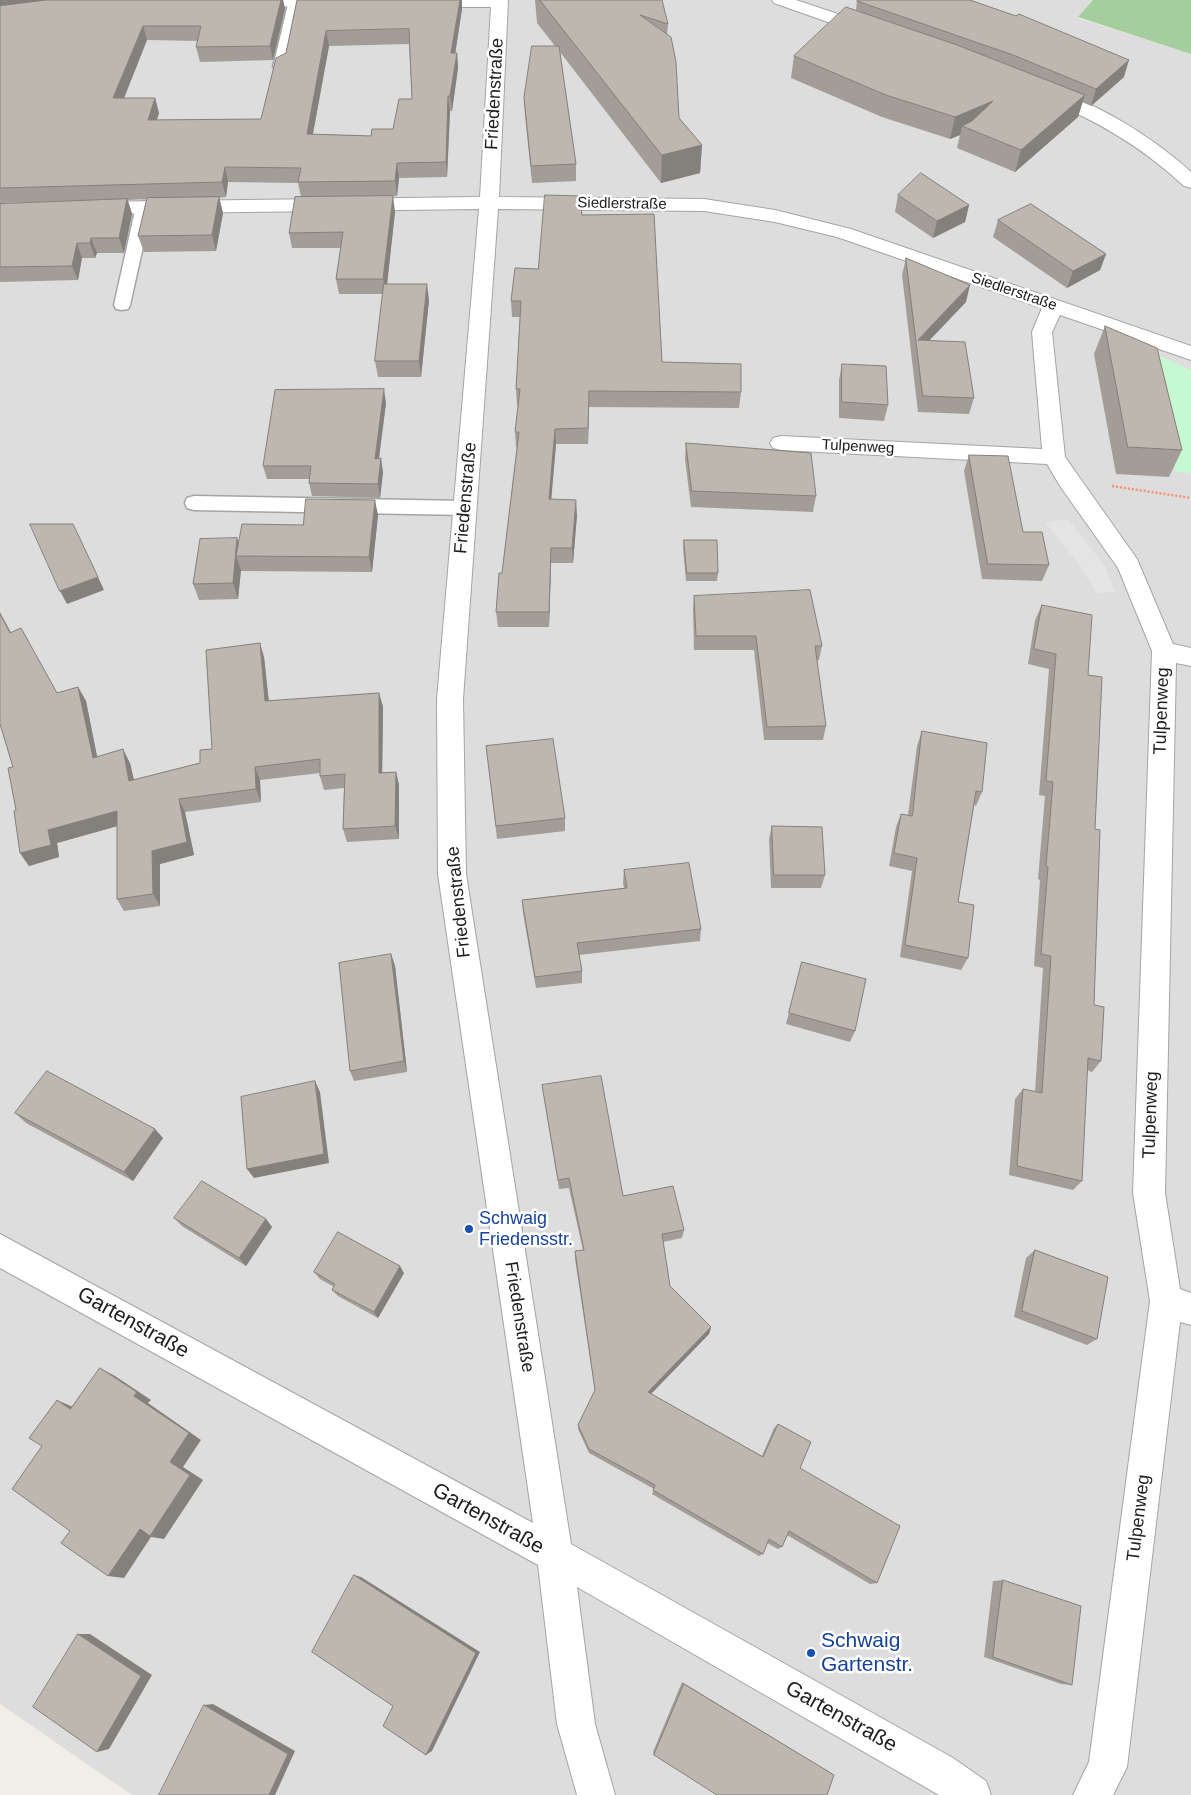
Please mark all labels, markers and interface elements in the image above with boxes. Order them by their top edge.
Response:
street label: Friedenstraße [481,37,509,151]
street label: Siedlerstraße [577,194,667,214]
street label: Siedlerstraße [969,269,1059,315]
street label: Tulpenweg [821,436,895,458]
street label: Friedenstraße [450,441,482,555]
street label: Tulpenweg [1150,667,1174,755]
street label: Friedenstraße [442,845,476,959]
street label: Tulpenweg [1139,1071,1163,1159]
place label: Schwaig Friedensstr. [479,1208,573,1250]
marker: Schwaig Friedensstr. [463,1223,475,1235]
street label: Friedenstraße [500,1260,538,1374]
street label: Gartenstraße [73,1282,193,1364]
street label: Tulpenweg [1123,1473,1155,1563]
street label: Gartenstraße [428,1478,548,1560]
place label: Schwaig Gartenstr. [821,1628,913,1678]
marker: Schwaig Gartenstr. [805,1647,817,1659]
street label: Gartenstraße [781,1676,901,1758]

